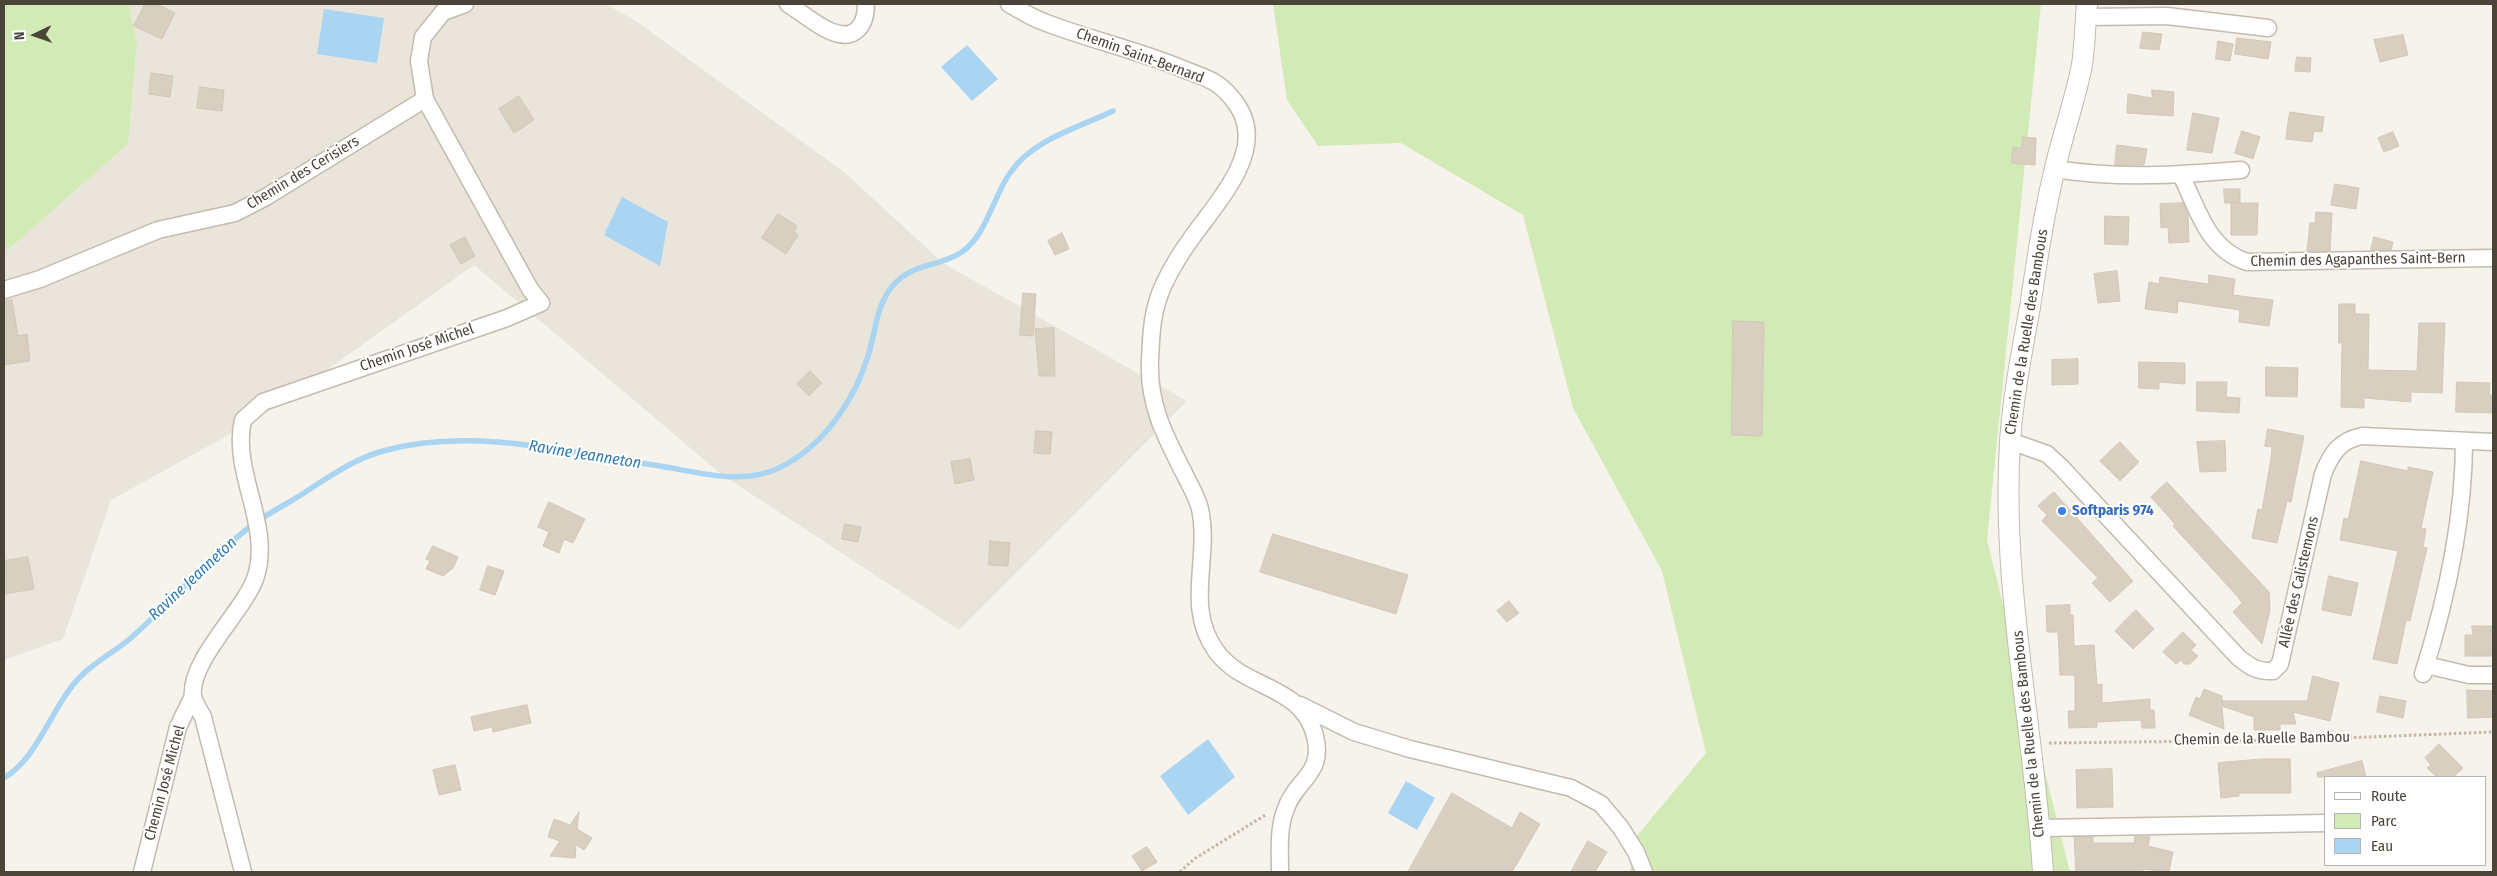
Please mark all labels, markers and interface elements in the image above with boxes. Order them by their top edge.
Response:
north arrow [10,10,60,60]
street label: Chemin Saint-Bernard [1074,24,1206,88]
text: N [11,31,28,40]
street label: Chemin des Cerisiers [244,132,362,214]
street label: Chemin de la Ruelle des Bambous [2002,228,2052,436]
street label: Chemin des Agapanthes Saint-Bern [2250,249,2466,271]
street label: Chemin José Michel [358,320,476,376]
water label: Ravine Jeanneton [527,437,643,473]
place label: Softparis 974 [2072,502,2154,520]
marker: Softparis 974 [2056,505,2068,517]
street label: Allée des Calistemons [2275,515,2323,649]
water label: Ravine Jeanneton [145,533,241,625]
street label: Chemin de la Ruelle des Bambous [2009,630,2049,838]
street label: Chemin José Michel [141,723,189,843]
street label: Chemin de la Ruelle Bambou [2174,728,2350,750]
legend [2324,776,2487,866]
text: Route [2371,787,2407,805]
text: Parc [2371,812,2397,830]
text: Eau [2371,837,2393,855]

